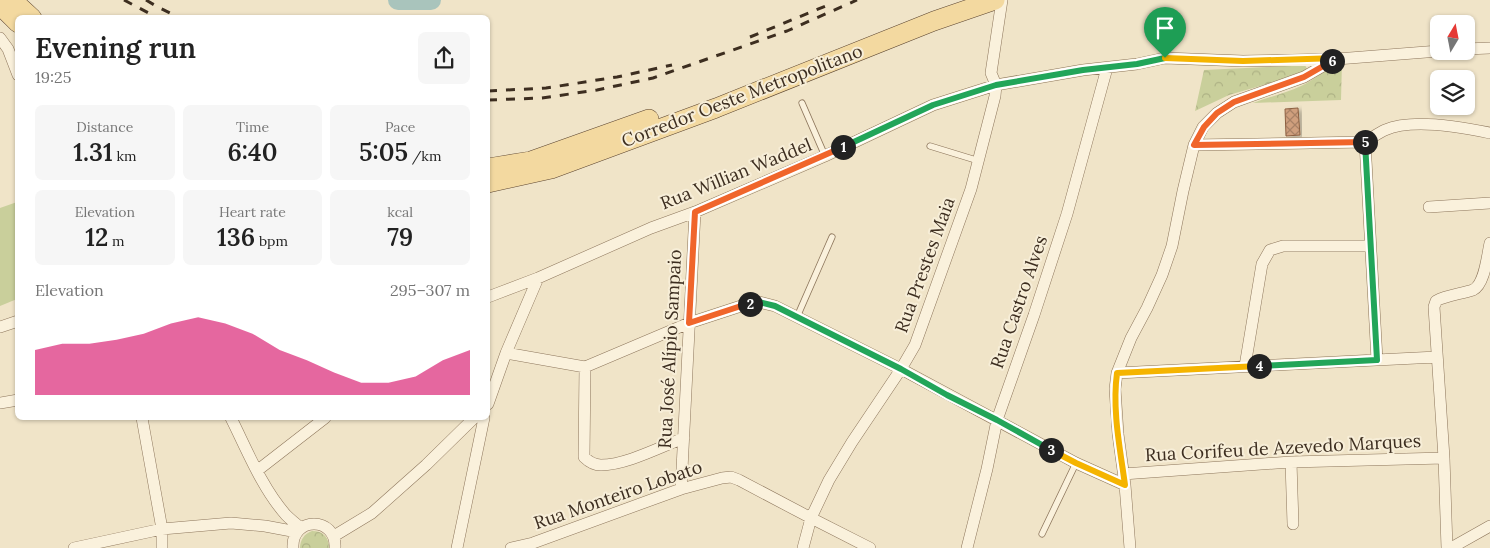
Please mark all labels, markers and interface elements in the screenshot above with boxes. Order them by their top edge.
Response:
pin [1144,7,1186,58]
icon: arrive [1151,14,1179,42]
north arrow [1430,15,1475,60]
map controls [1430,15,1475,115]
text: Evening run [35,30,196,66]
button: share [418,32,470,84]
street label: Corredor Oeste Metropolitano [618,39,866,152]
pin: 6 [1320,48,1344,74]
text: 6 [1328,52,1337,70]
text: 19:25 [35,67,71,87]
button: layers [1430,70,1475,115]
text: Distance [76,118,133,136]
text: Time [236,118,269,136]
text: Pace [385,118,415,136]
pin: 5 [1352,130,1378,154]
street label: Rua Willian Waddel [657,133,815,214]
text: 5 [1362,133,1369,151]
pin: 1 [830,134,856,160]
text: 1.31 [73,136,113,168]
text: 6:40 [227,136,278,168]
text: 5:05 [359,136,408,168]
text: 1 [841,138,846,156]
text: km [113,147,136,165]
text: /km [408,147,441,165]
street label: Rua Prestes Maia [889,194,960,336]
text: Elevation [75,203,135,221]
text: Heart rate [219,203,286,221]
text: kcal [387,203,413,221]
text: 12 [85,221,108,253]
text: 136 [217,221,255,253]
text: 79 [387,221,413,253]
text: m [108,232,125,250]
text: bpm [255,232,288,250]
street label: Rua Castro Alves [985,232,1052,371]
street label: Rua José Alípio Sampaio [653,249,686,449]
text: Elevation [35,280,104,300]
text: 295–307 m [390,280,470,300]
pin: 2 [738,292,762,316]
text: 2 [747,295,754,313]
pin: 4 [1246,354,1272,378]
text: 4 [1256,357,1263,375]
street label: Rua Corifeu de Azevedo Marques [1144,429,1422,466]
pin: 3 [1038,438,1064,462]
text: 3 [1048,441,1055,459]
street label: Rua Monteiro Lobato [531,455,705,534]

